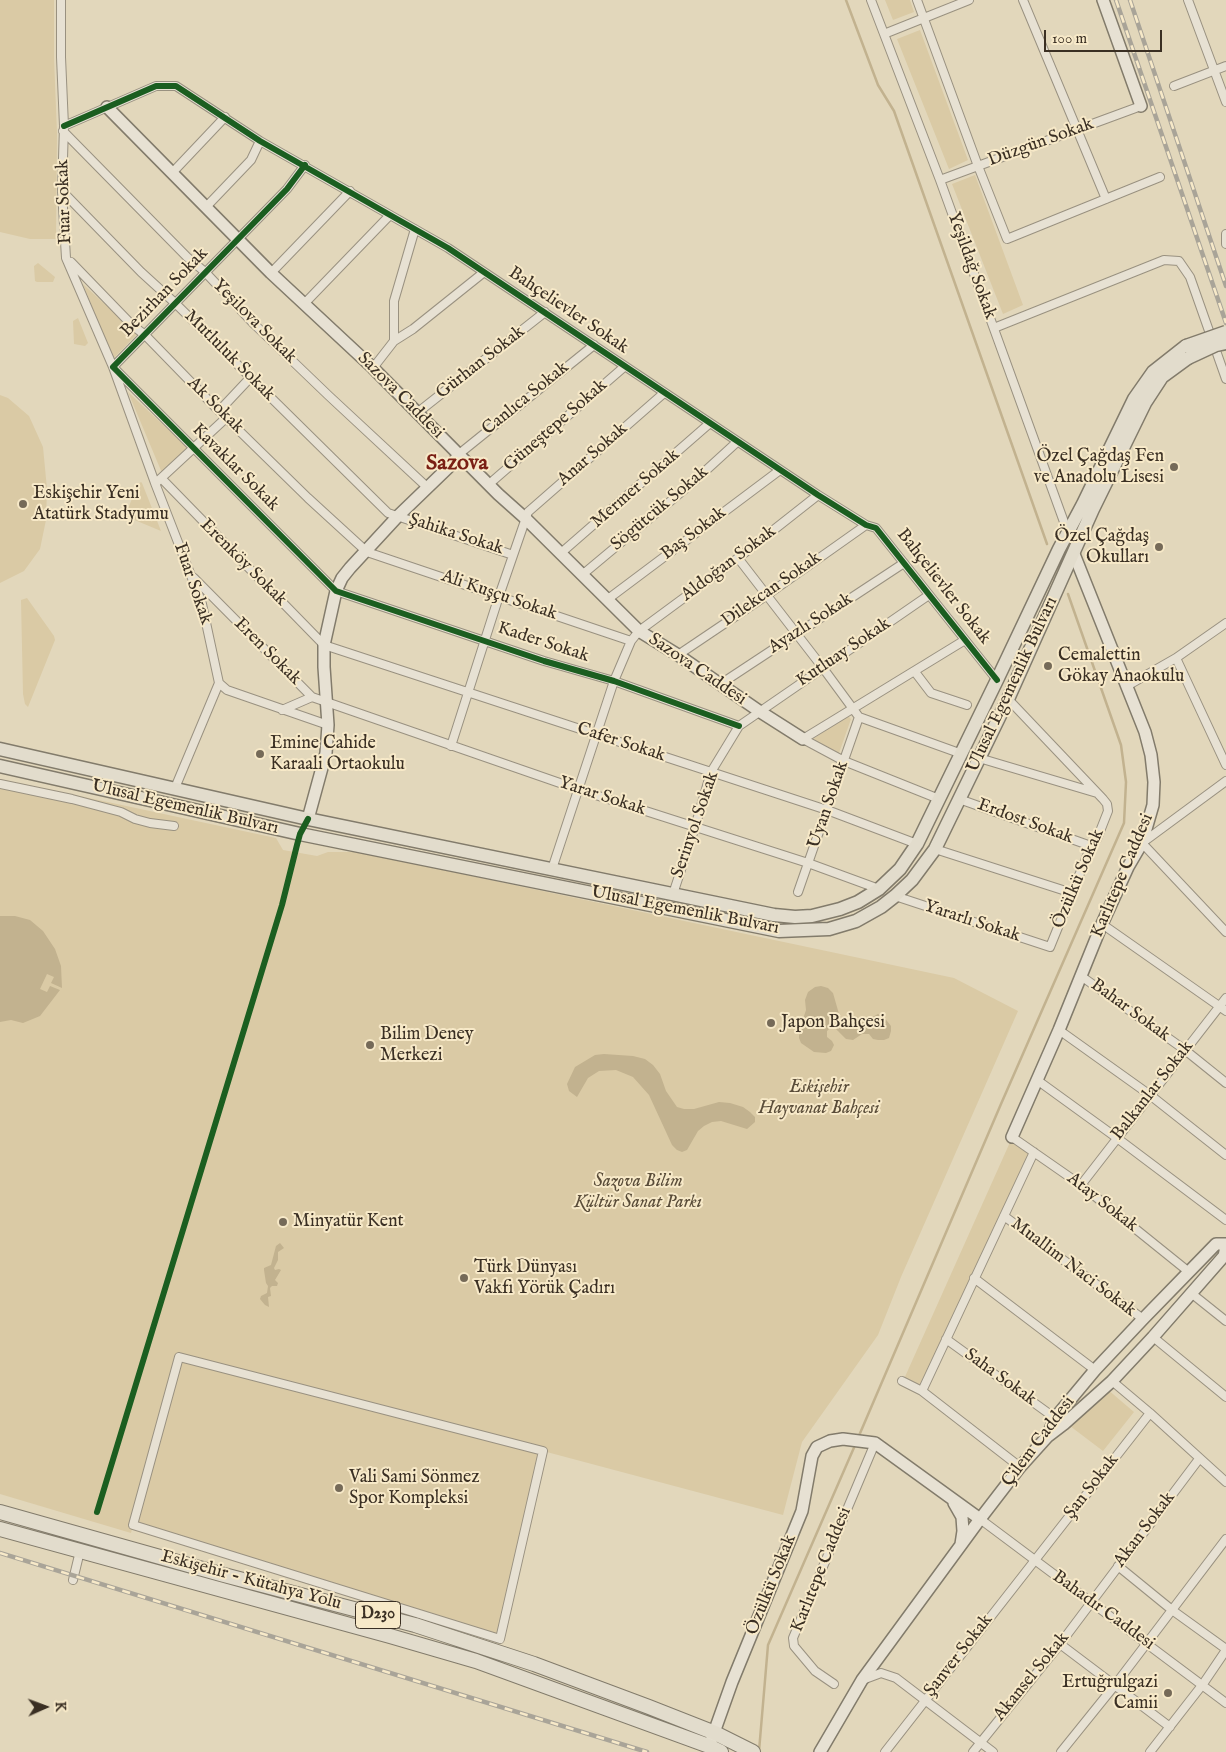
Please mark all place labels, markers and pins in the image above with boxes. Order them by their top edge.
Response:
place label: Özel Çağdaş Fen ve Anadolu Lisesi [1034,446,1164,488]
marker: Özel Çağdaş Fen ve Anadolu Lisesi [1168,461,1180,473]
place label: Eskişehir Yeni Atatürk Stadyumu [33,483,169,526]
marker: Eskişehir Yeni Atatürk Stadyumu [17,498,29,510]
place label: Özel Çağdaş Okulları [1055,526,1149,568]
marker: Özel Çağdaş Okulları [1153,541,1165,553]
place label: Cemalettin Gökay Anaokulu [1058,645,1184,688]
marker: Cemalettin Gökay Anaokulu [1042,660,1054,672]
place label: Emine Cahide Karaali Ortaokulu [270,733,405,776]
marker: Emine Cahide Karaali Ortaokulu [254,748,266,760]
place label: Japon Bahçesi [781,1012,885,1034]
marker: Japon Bahçesi [765,1017,777,1029]
place label: Bilim Deney Merkezi [380,1024,474,1066]
marker: Bilim Deney Merkezi [364,1039,376,1051]
place label: Minyatür Kent [293,1211,404,1233]
marker: Minyatür Kent [277,1216,289,1228]
place label: Türk Dünyası Vakfı Yörük Çadırı [474,1257,615,1300]
marker: Türk Dünyası Vakfı Yörük Çadırı [458,1272,470,1284]
place label: Vali Sami Sönmez Spor Kompleksi [349,1467,480,1510]
marker: Vali Sami Sönmez Spor Kompleksi [333,1482,345,1494]
place label: Ertuğrulgazi Camii [1062,1672,1158,1715]
marker: Ertuğrulgazi Camii [1162,1687,1174,1699]

